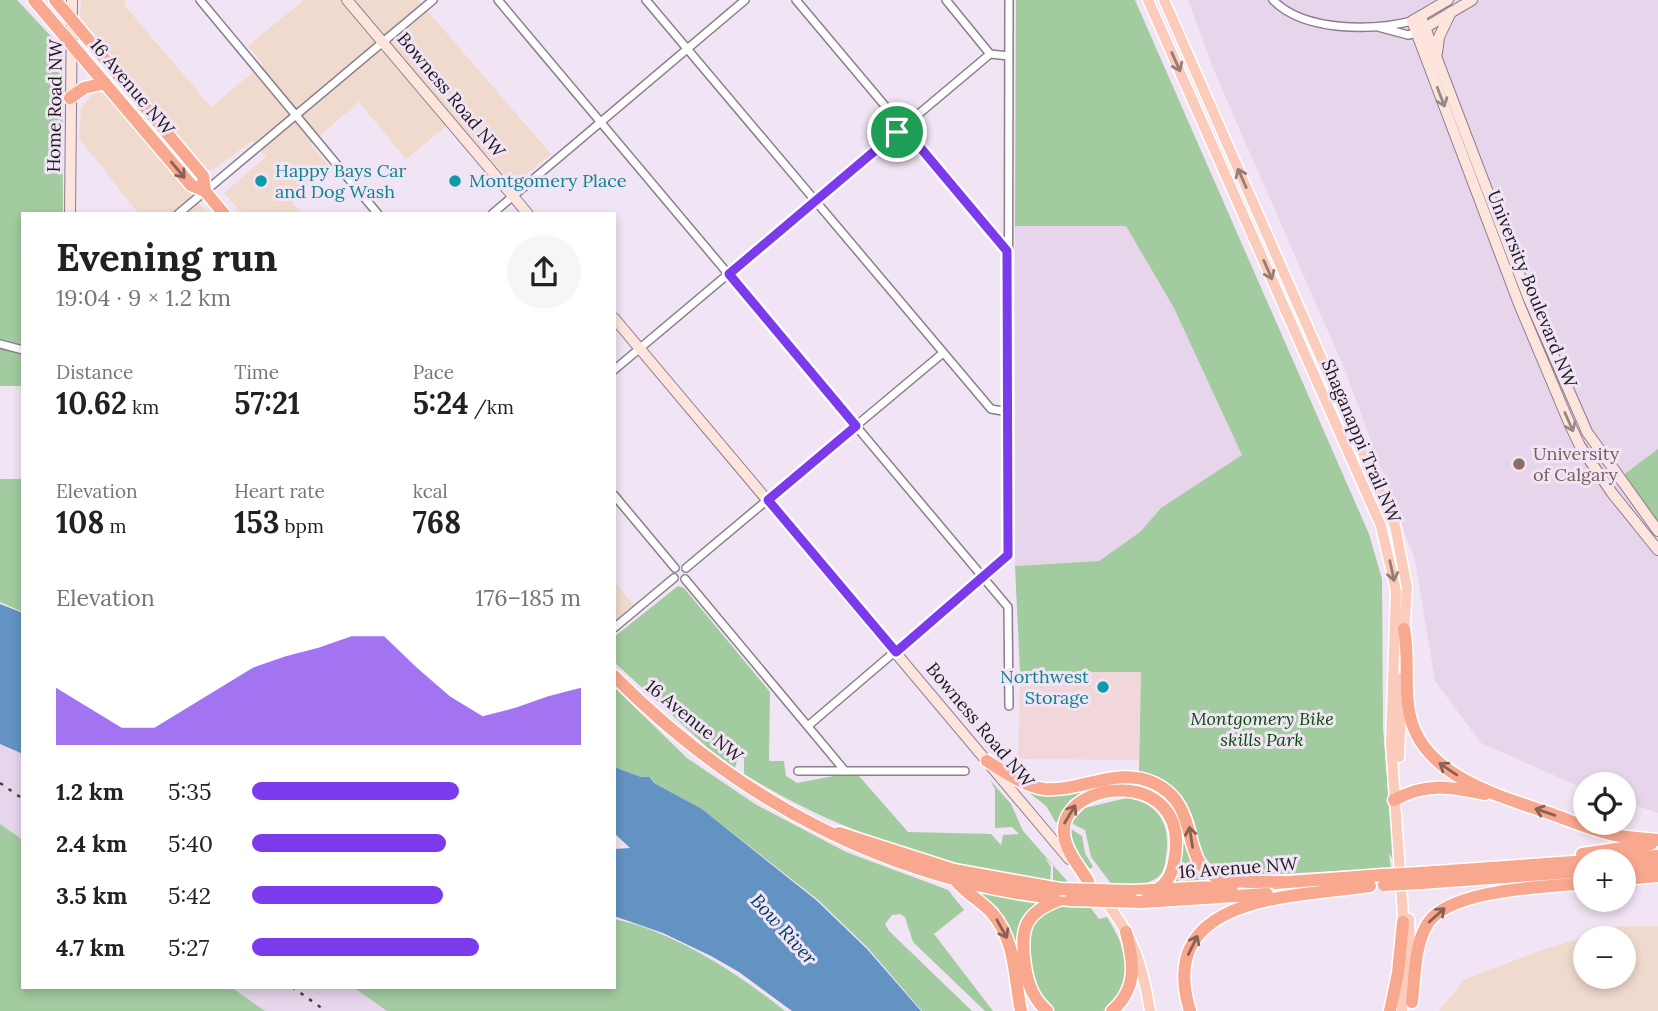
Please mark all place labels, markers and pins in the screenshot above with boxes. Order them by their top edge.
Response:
pin [867,102,927,162]
place label: Happy Bays Car and Dog Wash [275,159,407,203]
place label: Montgomery Place [469,169,627,192]
marker: Happy Bays Car and Dog Wash [253,173,269,189]
marker: Montgomery Place [447,173,463,189]
place label: University of Calgary [1533,442,1620,486]
marker: University of Calgary [1511,456,1527,472]
place label: Northwest Storage [1000,665,1089,709]
marker: Northwest Storage [1095,679,1111,695]

